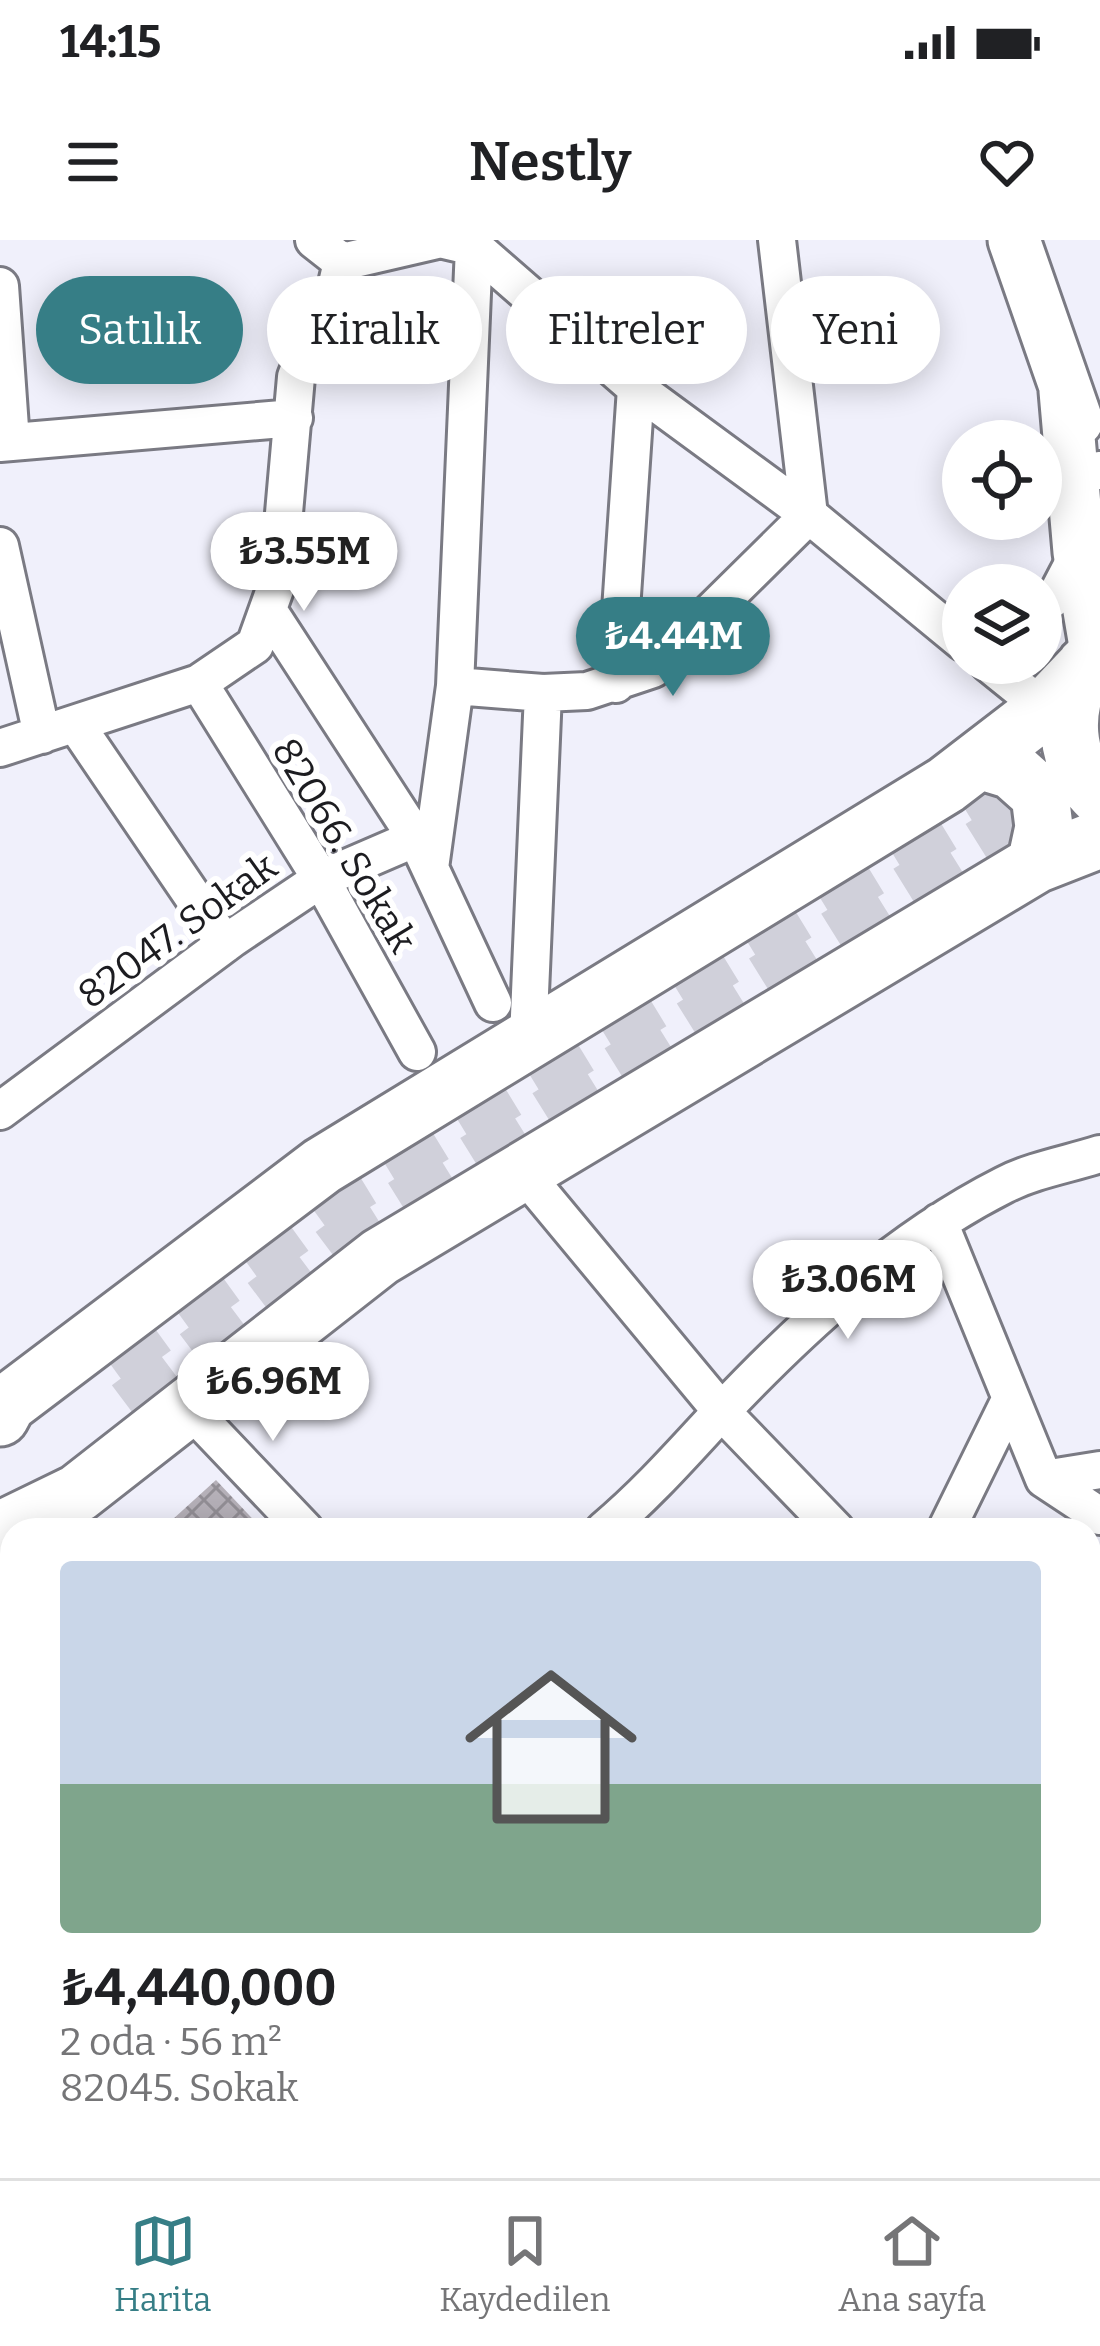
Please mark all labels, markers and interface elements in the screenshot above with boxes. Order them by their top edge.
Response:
text: 14:15 [60,15,161,69]
icon: menu [60,129,126,195]
icon: heart [974,129,1040,195]
text: Nestly [469,130,631,194]
chip: Satılık [36,276,243,384]
chip: Kiralık [267,276,482,384]
chip: Filtreler [506,276,747,384]
chip: Yeni [771,276,940,384]
map controls [942,420,1062,684]
button: locate [942,420,1062,540]
pin: ₺3.55M [206,512,402,614]
text: ₺3.55M [237,528,371,574]
button: layers [942,564,1062,684]
pin: ₺4.44M [575,597,771,699]
text: ₺4.44M [603,613,743,659]
street label: 82066. Sokak [262,730,426,961]
street label: 82047. Sokak [69,843,286,1018]
pin: ₺3.06M [750,1240,946,1342]
text: ₺3.06M [780,1256,916,1302]
pin: ₺6.96M [175,1342,371,1444]
text: ₺6.96M [204,1358,342,1404]
icon: home [443,1639,659,1855]
text: ₺4,440,000 [60,1957,337,2019]
text: 2 oda · 56 m² [60,2019,282,2065]
text: 82045. Sokak [60,2065,298,2111]
tab: Harita [114,2208,211,2320]
tab: Kaydedilen [439,2208,610,2320]
tab: Ana sayfa [838,2208,986,2320]

